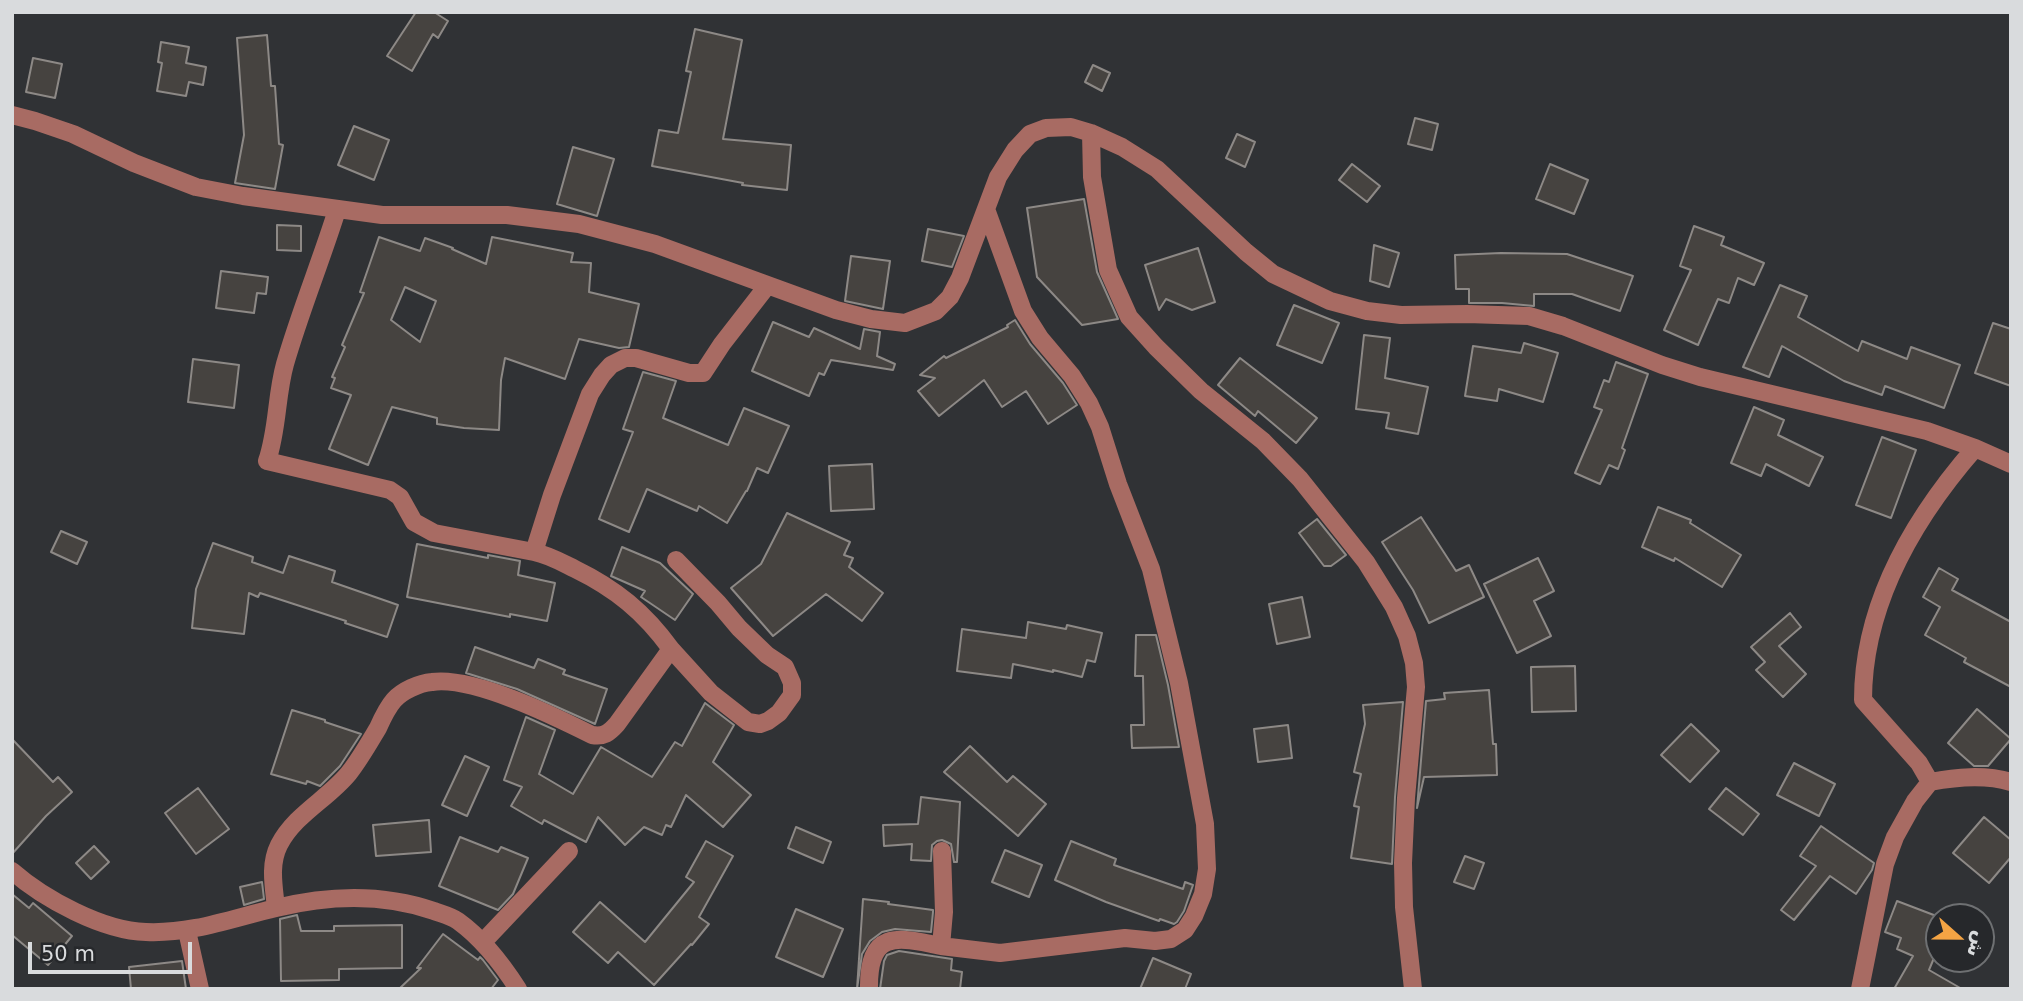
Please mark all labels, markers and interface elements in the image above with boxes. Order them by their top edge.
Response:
north arrow [1925,903,1995,973]
scale bar [32,928,196,972]
text: ش [1963,929,1993,961]
text: 50 m [41,942,95,966]

